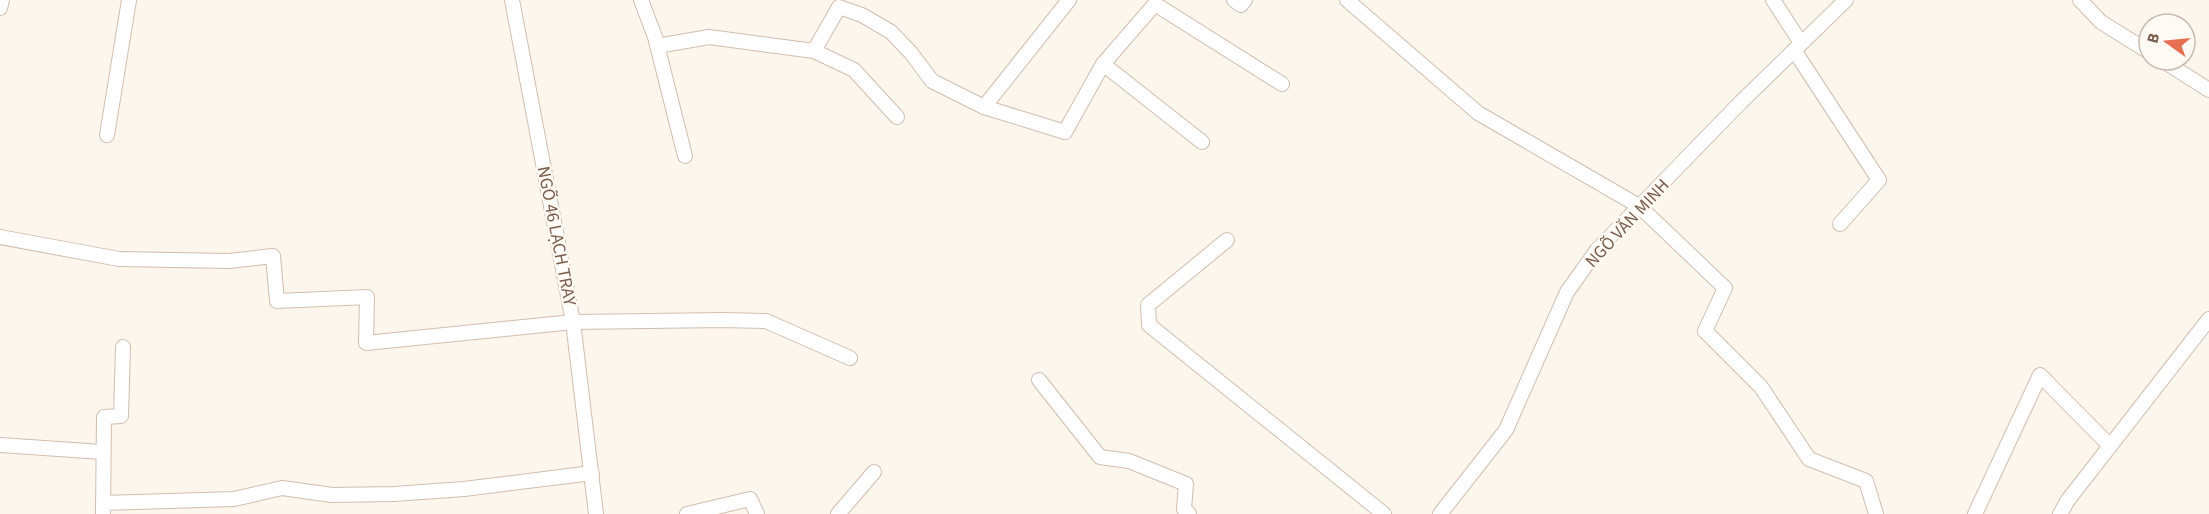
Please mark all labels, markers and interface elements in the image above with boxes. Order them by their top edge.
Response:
north arrow [2137,12,2197,72]
text: B [2142,31,2165,46]
street label: NGÕ 46 LẠCH TRAY [531,164,582,308]
street label: NGÕ VĂN MINH [1579,173,1675,273]

